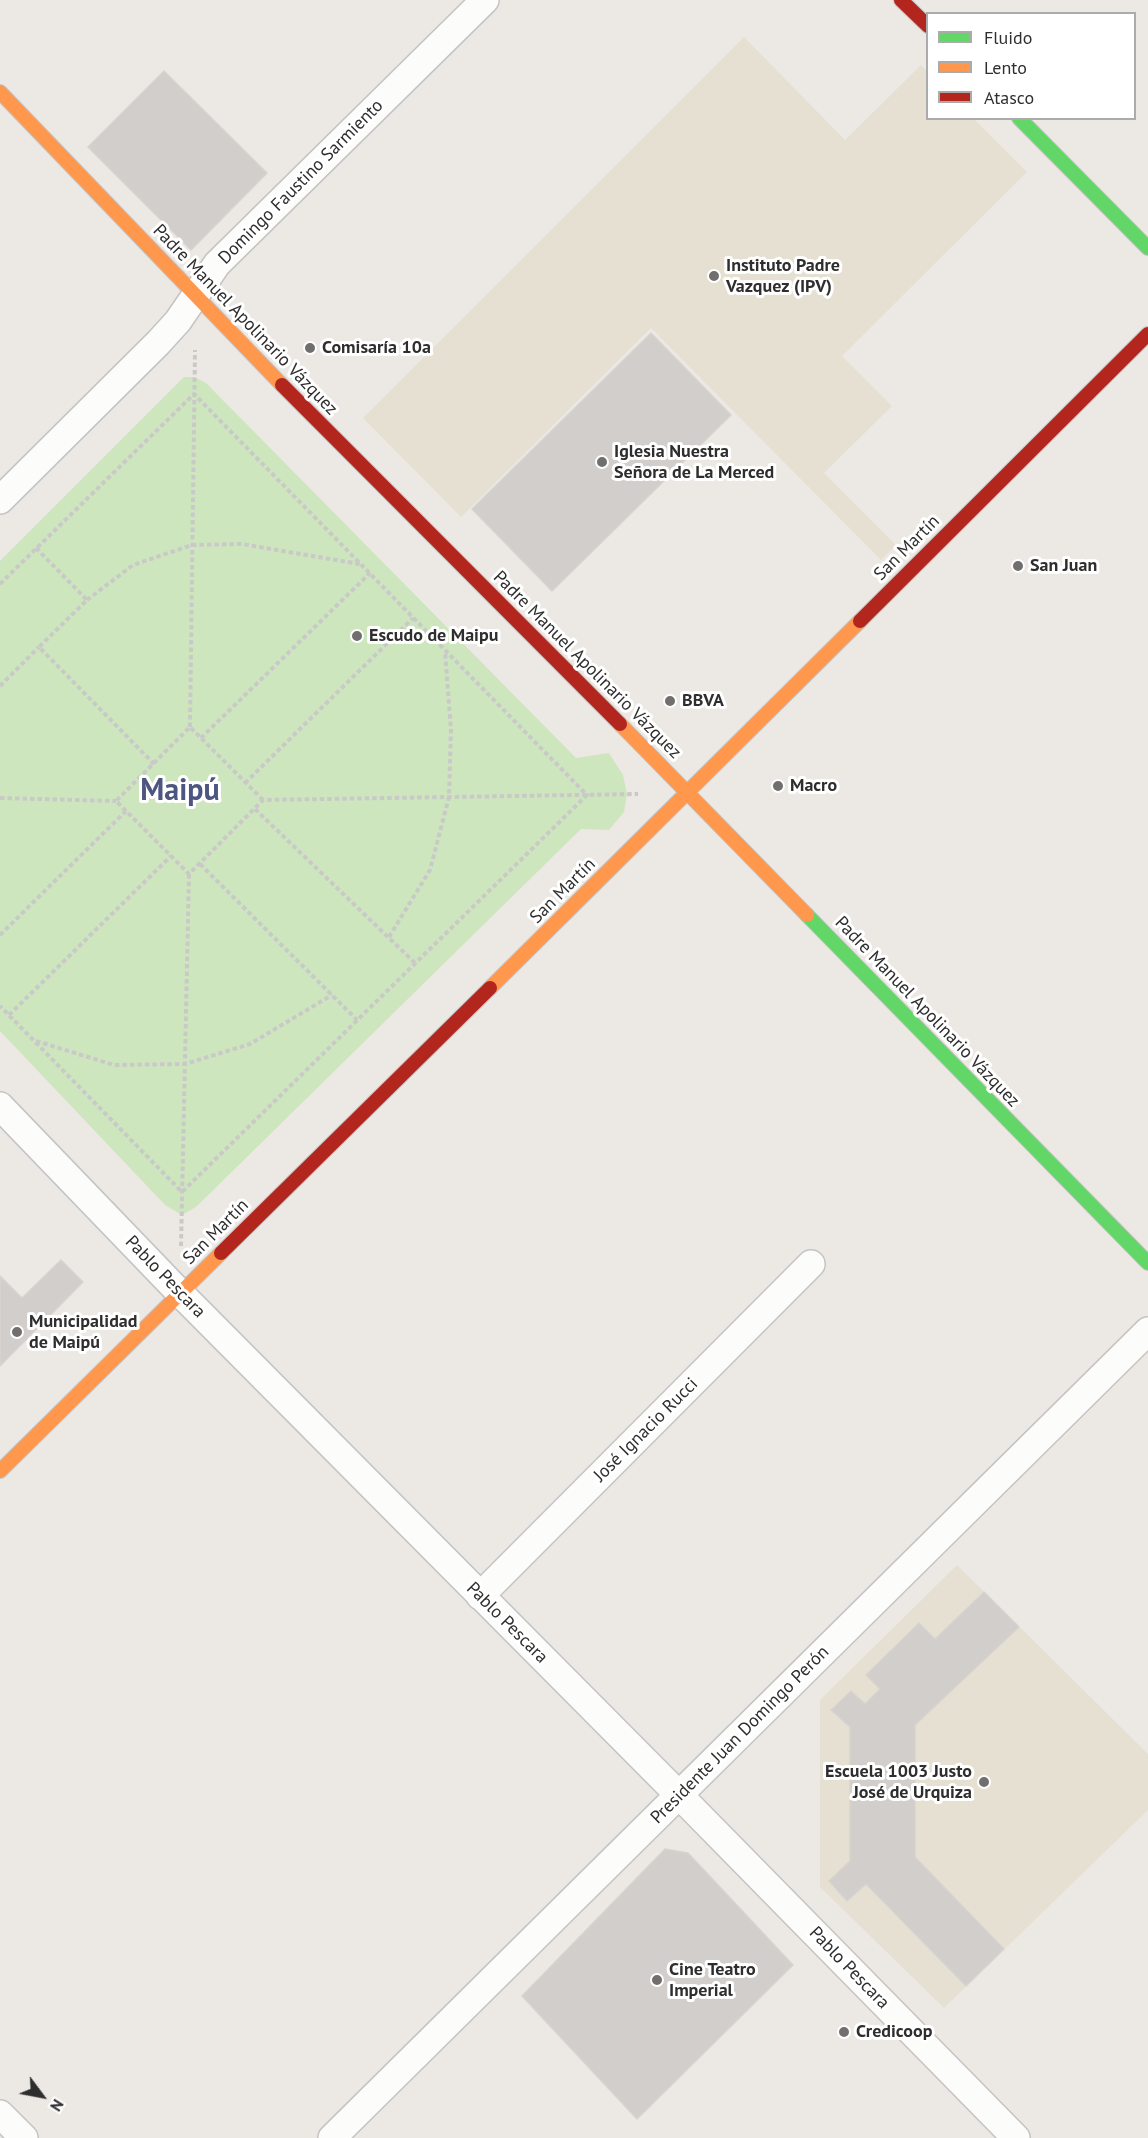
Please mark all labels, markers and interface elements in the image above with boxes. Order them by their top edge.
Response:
legend [926,12,1136,120]
text: Fluido [984,26,1032,49]
text: Lento [984,56,1027,79]
text: Atasco [984,86,1034,109]
street label: Domingo Faustino Sarmiento [214,95,388,269]
street label: Padre Manuel Apolinario Vázquez [148,220,342,420]
place label: Instituto Padre Vazquez (IPV) [726,255,840,298]
marker: Instituto Padre Vazquez (IPV) [707,269,721,283]
place label: Comisaría 10a [322,337,431,359]
marker: Comisaría 10a [303,341,317,355]
place label: Iglesia Nuestra Señora de La Merced [614,441,774,484]
marker: Iglesia Nuestra Señora de La Merced [595,455,609,469]
street label: San Martín [870,511,944,585]
place label: San Juan [1030,555,1097,577]
marker: San Juan [1011,559,1025,573]
street label: Padre Manuel Apolinario Vázquez [489,567,685,763]
place label: Escudo de Maipu [369,625,498,647]
marker: Escudo de Maipu [350,629,364,643]
place label: BBVA [682,690,724,712]
marker: BBVA [663,694,677,708]
district label: Maipú [140,773,220,809]
place label: Macro [790,775,837,797]
marker: Macro [771,779,785,793]
street label: San Martín [526,854,600,928]
street label: Padre Manuel Apolinario Vázquez [830,912,1024,1112]
street label: San Martín [179,1195,253,1269]
street label: Pablo Pescara [120,1231,210,1323]
place label: Municipalidad de Maipú [29,1311,137,1354]
marker: Municipalidad de Maipú [10,1325,24,1339]
street label: José Ignacio Rucci [589,1373,703,1487]
street label: Pablo Pescara [462,1578,552,1668]
street label: Presidente Juan Domingo Perón [646,1641,834,1829]
place label: Escuela 1003 Justo José de Urquiza [825,1761,972,1804]
marker: Escuela 1003 Justo José de Urquiza [977,1775,991,1789]
street label: Pablo Pescara [804,1922,894,2014]
place label: Cine Teatro Imperial [669,1959,756,2002]
marker: Cine Teatro Imperial [650,1973,664,1987]
place label: Credicoop [856,2021,932,2043]
marker: Credicoop [837,2025,851,2039]
north arrow [12,2066,72,2126]
text: N [46,2096,69,2115]

